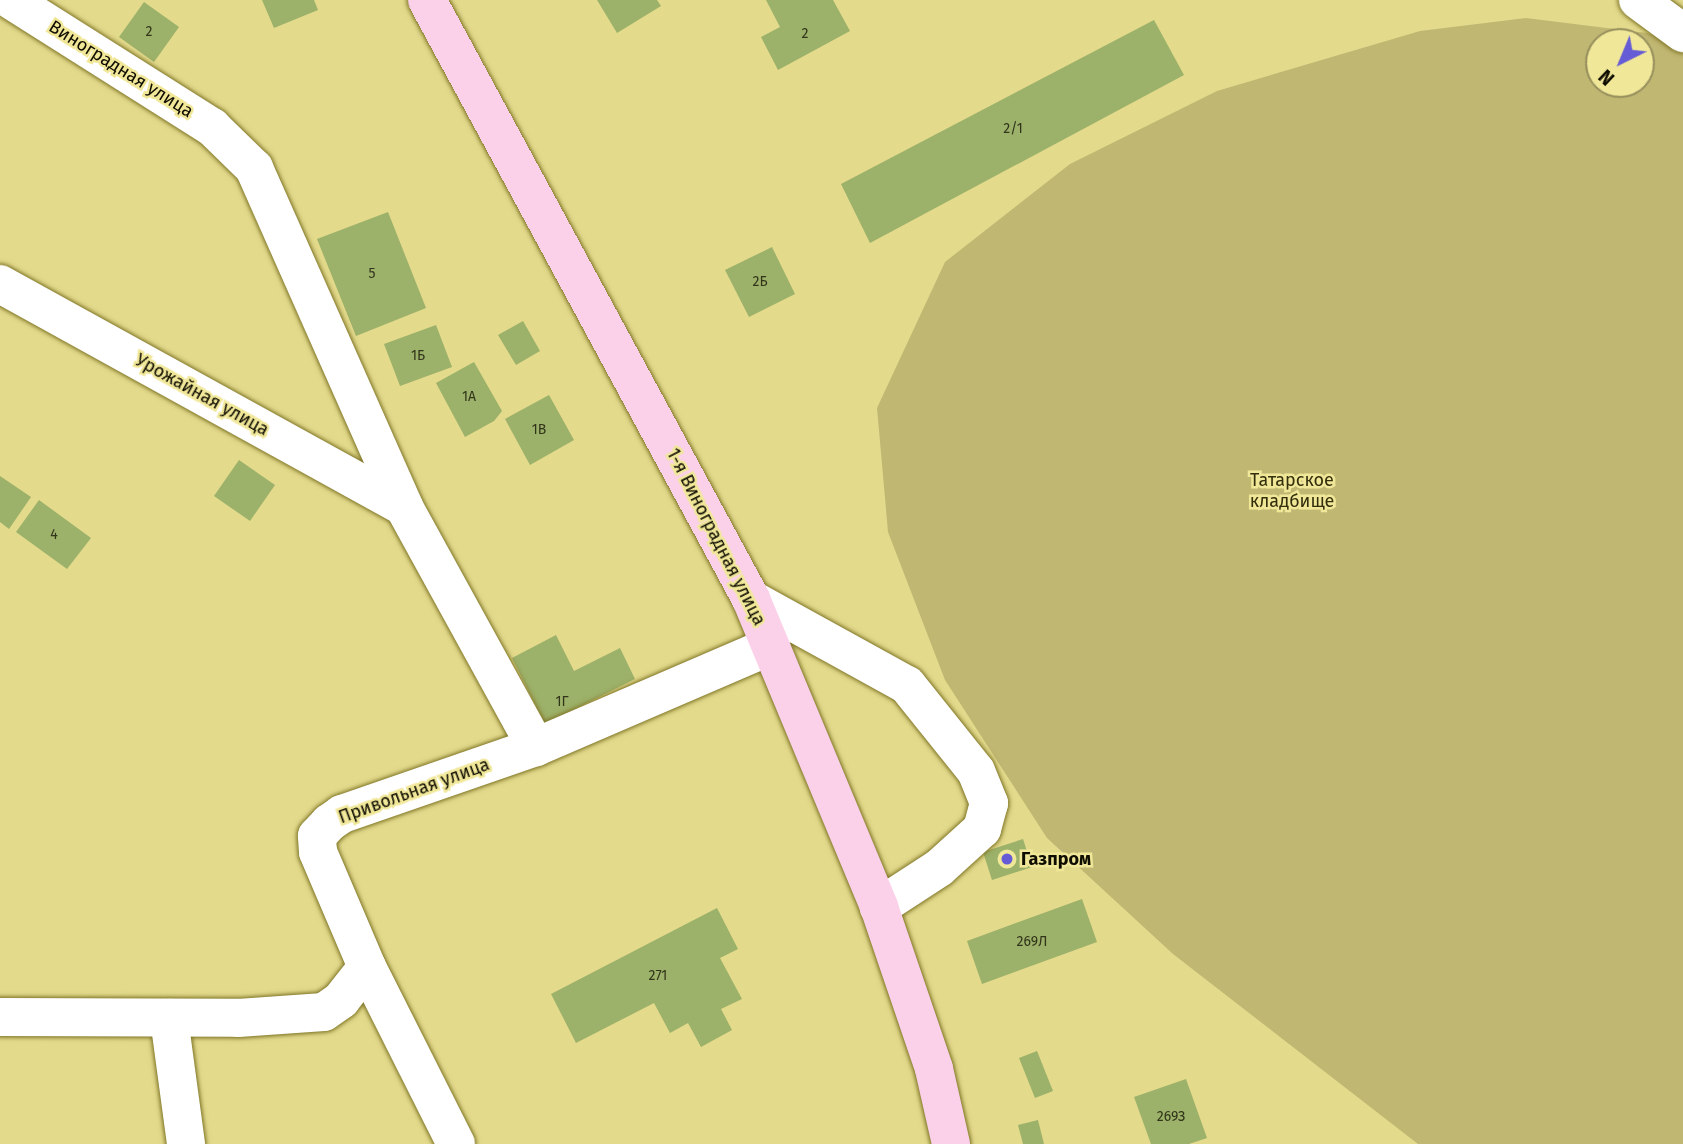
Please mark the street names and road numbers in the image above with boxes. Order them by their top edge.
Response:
street label: Виноградная улица [45,16,197,122]
street label: Урожайная улица [131,349,273,441]
street label: 1-я Виноградная улица [662,445,770,629]
street label: Привольная улица [336,754,492,828]

